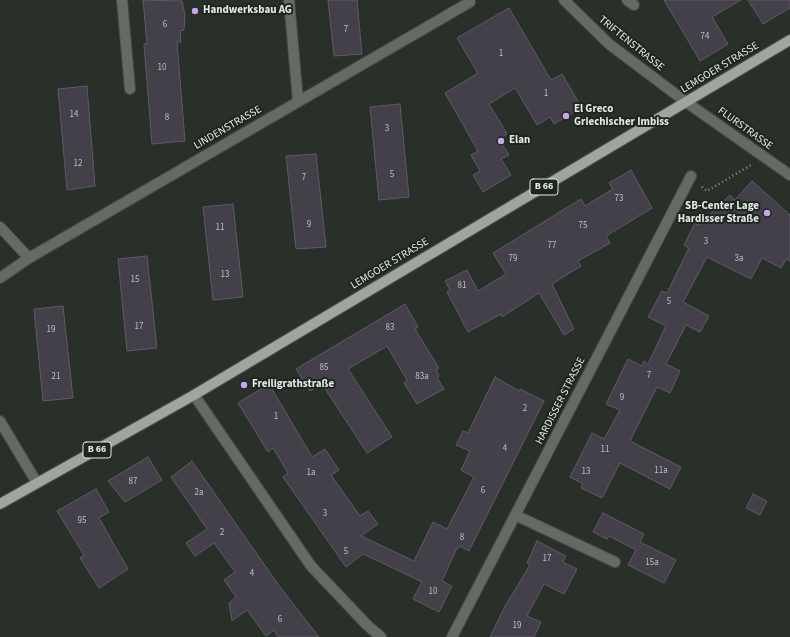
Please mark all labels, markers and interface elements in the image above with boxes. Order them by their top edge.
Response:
place label: Handwerksbau AG [203,4,292,18]
marker: Handwerksbau AG [190,6,200,16]
street label: TRIFTENSTRASSE [596,14,666,74]
house number: 6 [163,20,167,30]
house number: 7 [344,25,348,35]
house number: 74 [701,32,709,42]
street label: LEMGOER STRASSE [679,40,761,96]
house number: 1 [499,49,503,59]
house number: 10 [158,63,166,73]
house number: 1 [544,89,548,99]
street label: LINDENSTRASSE [192,103,264,153]
place label: El Greco Griechischer Imbiss [574,103,669,129]
street label: FLURSTRASSE [715,105,775,153]
house number: 14 [70,110,78,120]
marker: El Greco Griechischer Imbiss [561,111,571,121]
house number: 8 [165,113,169,123]
house number: 3 [385,124,389,134]
place label: Elan [509,134,530,148]
marker: Elan [496,136,506,146]
house number: 12 [74,159,82,169]
house number: 5 [390,170,394,180]
house number: 7 [302,173,306,183]
road number: B 66 [530,179,558,195]
house number: 73 [615,194,623,204]
place label: SB-Center Lage Hardisser Straße [678,200,759,226]
marker: SB-Center Lage Hardisser Straße [762,208,772,218]
house number: 9 [307,220,311,230]
house number: 75 [579,221,587,231]
house number: 11 [216,223,224,233]
street label: LEMGOER STRASSE [349,236,431,292]
house number: 3 [704,237,708,247]
house number: 77 [548,241,556,251]
house number: 79 [509,254,517,264]
house number: 3a [734,254,744,264]
house number: 13 [221,270,229,280]
house number: 15 [131,275,139,285]
house number: 81 [458,281,466,291]
house number: 5 [667,297,671,307]
house number: 17 [135,322,143,332]
house number: 83 [386,323,394,333]
house number: 19 [47,325,55,335]
street label: HARDISSER STRASSE [533,355,589,447]
house number: 85 [320,363,328,373]
house number: 7 [647,371,651,381]
house number: 21 [52,372,60,382]
house number: 83a [415,372,429,382]
place label: Freiligrathstraße [252,378,334,392]
marker: Freiligrathstraße [239,380,249,390]
house number: 9 [620,393,624,403]
house number: 2 [523,404,527,414]
house number: 1 [274,412,278,422]
road number: B 66 [83,442,111,458]
house number: 4 [503,444,507,454]
house number: 11 [601,445,609,455]
house number: 11a [654,466,668,476]
house number: 13 [582,467,590,477]
house number: 1a [306,468,316,478]
house number: 87 [129,477,137,487]
house number: 6 [481,486,485,496]
house number: 2a [194,488,204,498]
house number: 3 [323,509,327,519]
house number: 95 [78,516,86,526]
house number: 2 [220,528,224,538]
house number: 8 [460,533,464,543]
house number: 5 [344,547,348,557]
house number: 17 [543,554,551,564]
house number: 15a [645,558,659,568]
house number: 4 [250,569,254,579]
house number: 10 [429,587,437,597]
house number: 6 [278,615,282,625]
house number: 19 [513,621,521,631]

